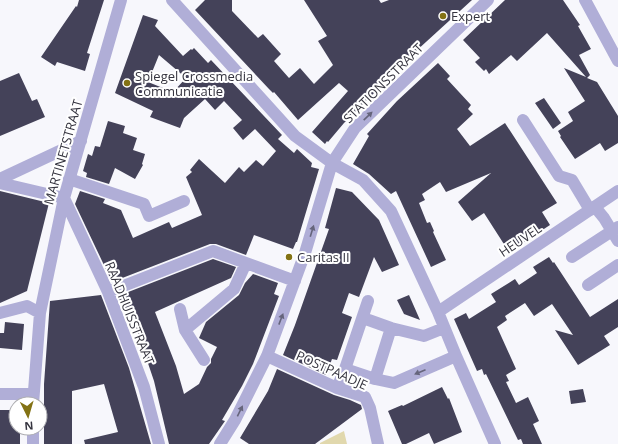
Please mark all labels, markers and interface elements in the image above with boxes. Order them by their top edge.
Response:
place label: Expert [451,7,491,25]
marker: Expert [438,11,448,21]
street label: STATIONSSTRAAT [339,38,428,127]
place label: Spiegel Crossmedia Communicatie [135,67,253,100]
marker: Spiegel Crossmedia Communicatie [122,78,132,88]
street label: MARTINETSTRAAT [39,96,87,207]
one-way arrow [363,111,373,121]
street label: HEUVEL [495,219,545,261]
one-way arrow [309,225,315,237]
place label: Caritas II [297,248,350,266]
marker: Caritas II [284,252,294,262]
street label: RAADHUISSTRAAT [101,259,159,368]
one-way arrow [278,313,284,325]
street label: POSTPAADJE [293,346,371,394]
one-way arrow [415,369,426,375]
north arrow [8,396,48,436]
one-way arrow [237,405,243,416]
text: N [24,419,34,434]

